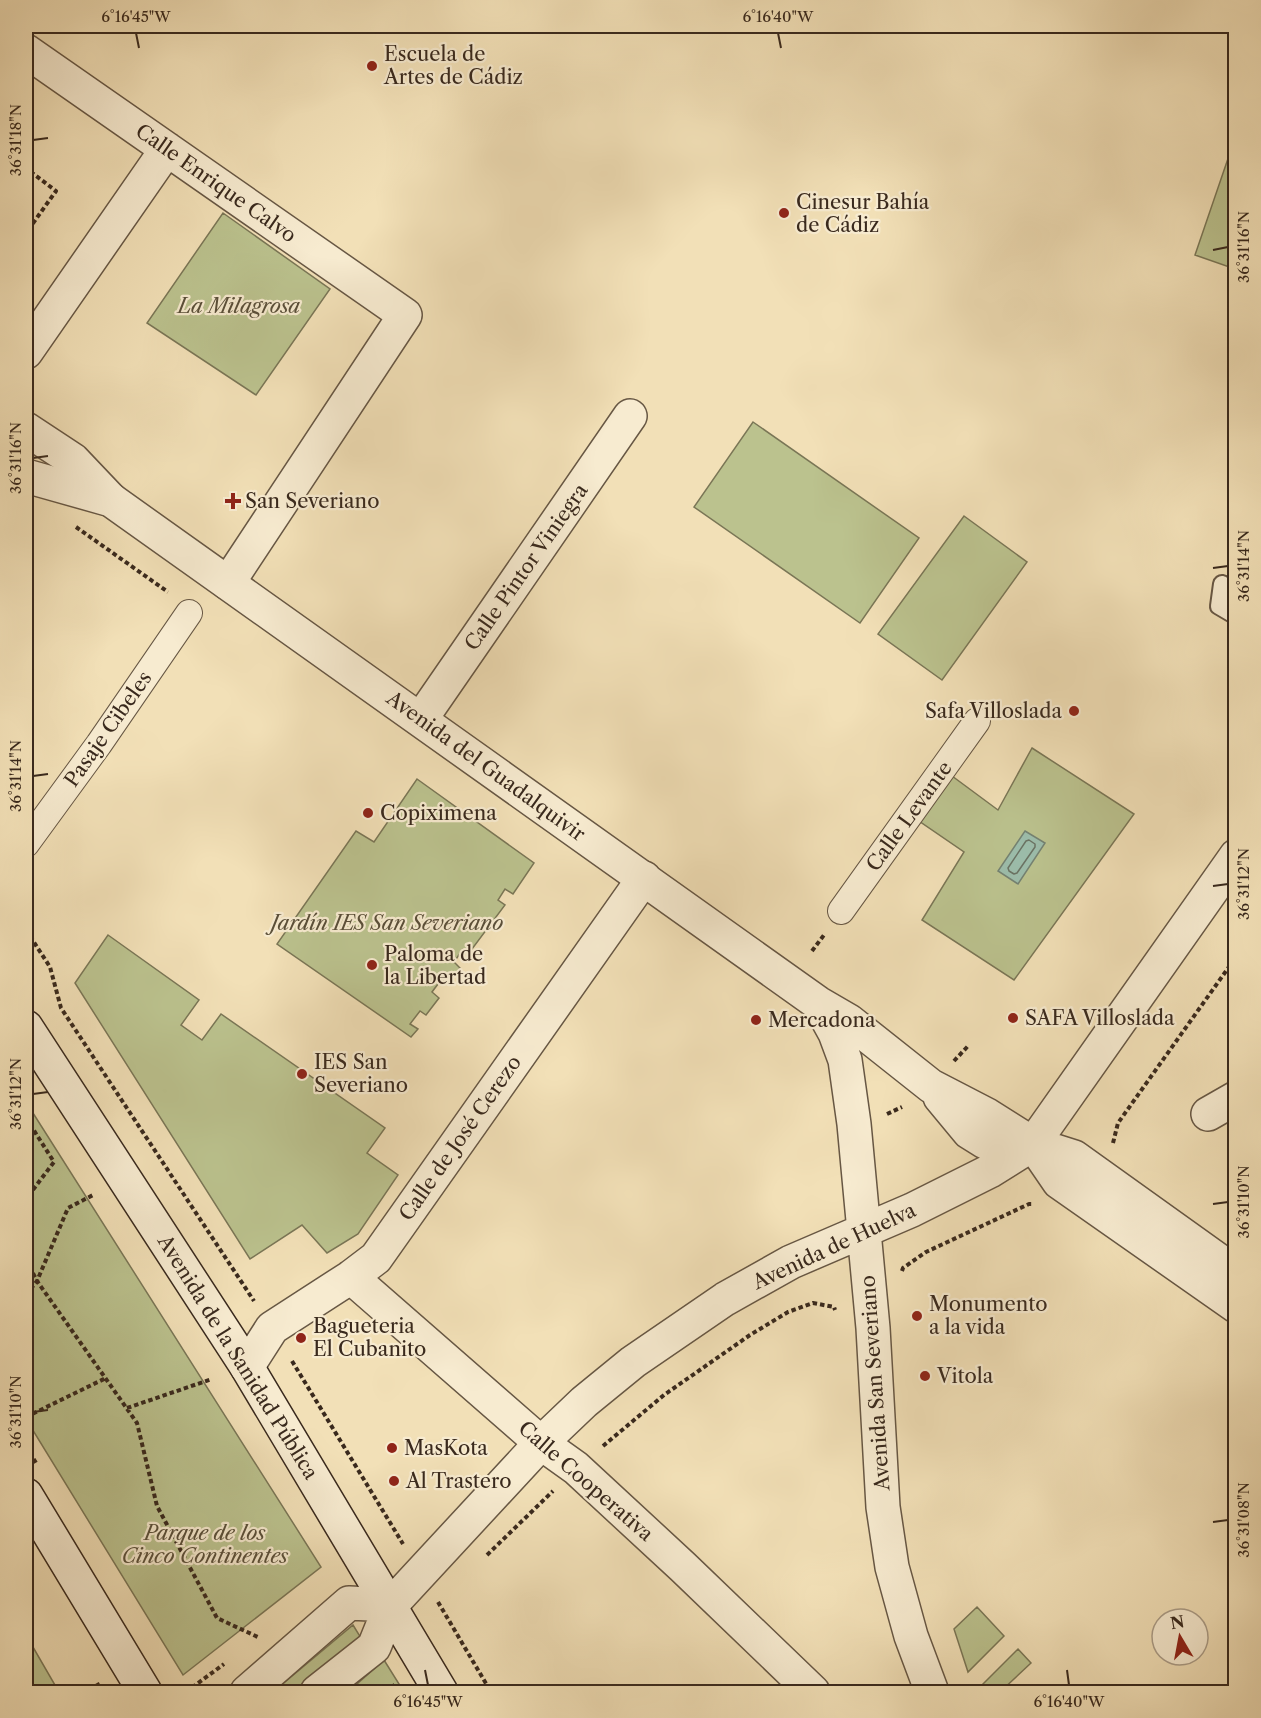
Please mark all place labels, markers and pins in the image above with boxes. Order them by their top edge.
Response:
place label: Escuela de Artes de Cádiz [383,42,523,89]
marker: Escuela de Artes de Cádiz [365,59,379,73]
place label: Cinesur Bahía de Cádiz [796,190,930,237]
marker: Cinesur Bahía de Cádiz [777,206,791,220]
place label: San Severiano [245,489,379,513]
marker: San Severiano [226,494,240,508]
place label: Safa Villoslada [925,699,1062,723]
marker: Safa Villoslada [1067,704,1081,718]
place label: Copiximena [380,801,497,825]
marker: Copiximena [361,806,375,820]
place label: Paloma de la Libertad [384,942,486,989]
marker: Paloma de la Libertad [365,958,379,972]
place label: SAFA Villoslada [1025,1006,1175,1030]
place label: Mercadona [768,1008,876,1032]
marker: SAFA Villoslada [1006,1011,1020,1025]
marker: Mercadona [749,1013,763,1027]
place label: IES San Severiano [314,1050,408,1097]
marker: IES San Severiano [295,1067,309,1081]
place label: Monumento a la vida [929,1292,1048,1339]
marker: Monumento a la vida [910,1309,924,1323]
place label: Bagueteria El Cubanito [313,1314,426,1361]
marker: Bagueteria El Cubanito [294,1331,308,1345]
place label: Vitola [936,1364,994,1388]
marker: Vitola [918,1369,932,1383]
place label: MasKota [404,1436,488,1460]
marker: MasKota [385,1441,399,1455]
place label: Al Trastero [405,1469,512,1493]
marker: Al Trastero [387,1474,401,1488]

